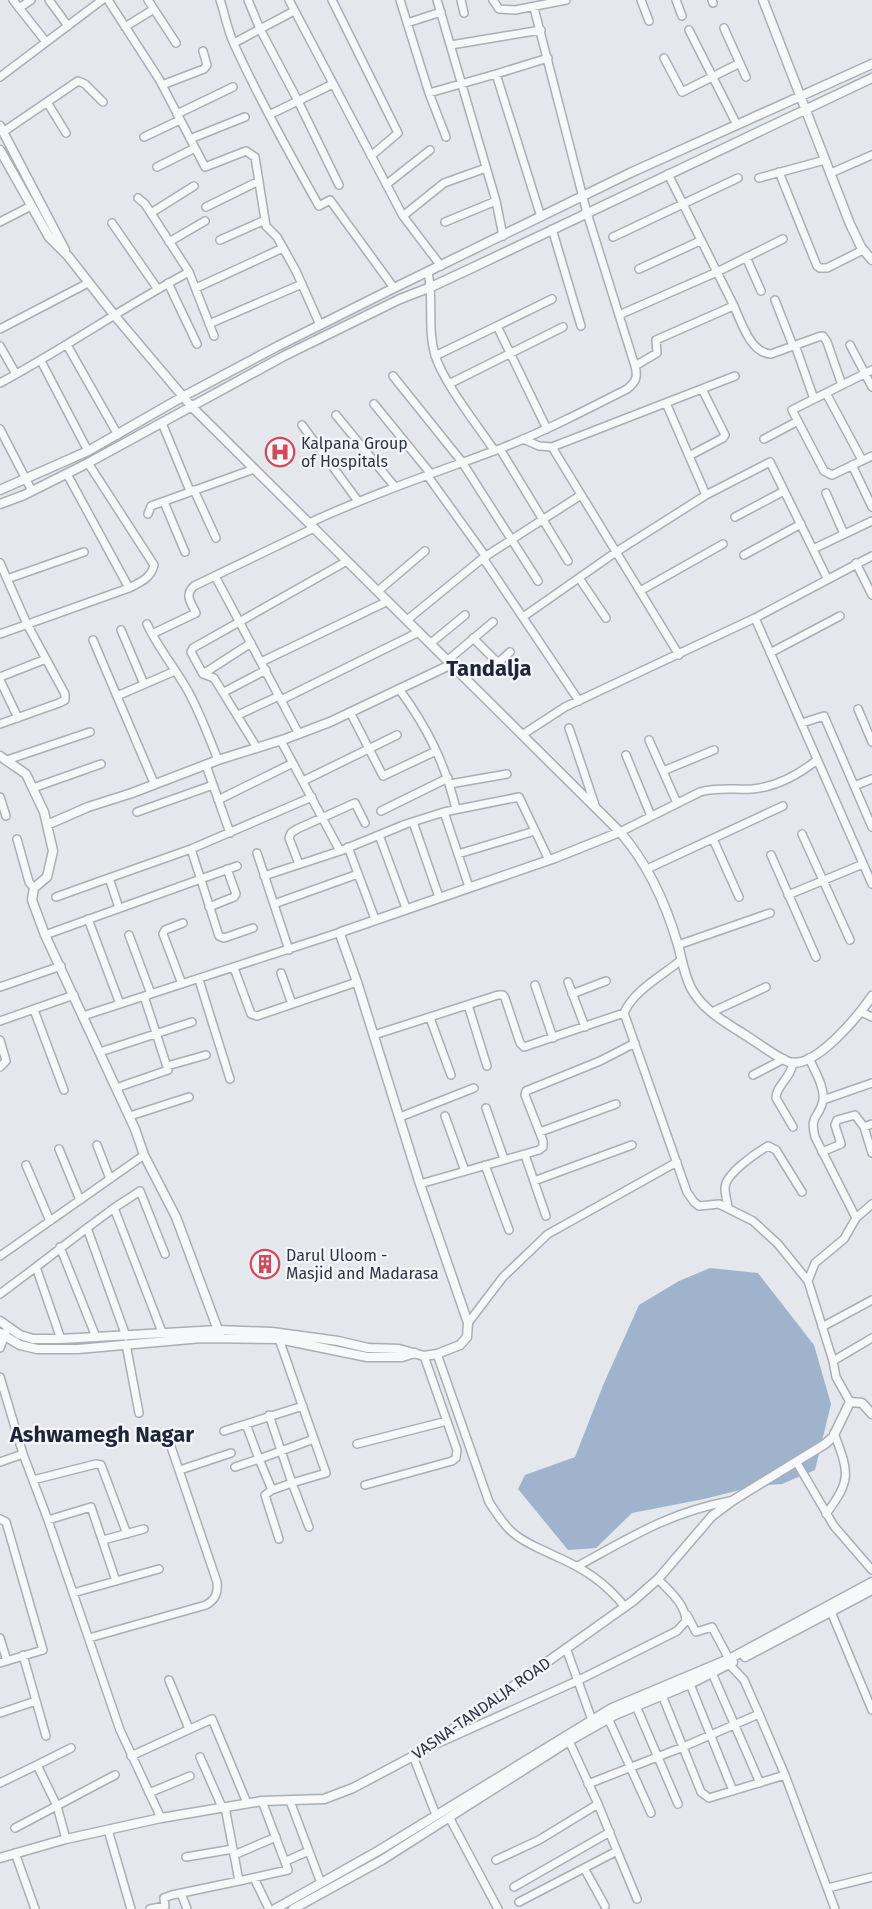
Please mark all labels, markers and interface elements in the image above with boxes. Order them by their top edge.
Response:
place label: Kalpana Group of Hospitals [301,434,408,471]
hospital icon: Kalpana Group of Hospitals [264,436,296,468]
district label: Tandalja [446,655,532,682]
place label: Darul Uloom - Masjid and Madarasa [286,1246,439,1283]
building icon: Darul Uloom - Masjid and Madarasa [249,1248,281,1280]
district label: Ashwamegh Nagar [9,1421,194,1448]
street label: VASNA-TANDALJA ROAD [408,1653,554,1763]

